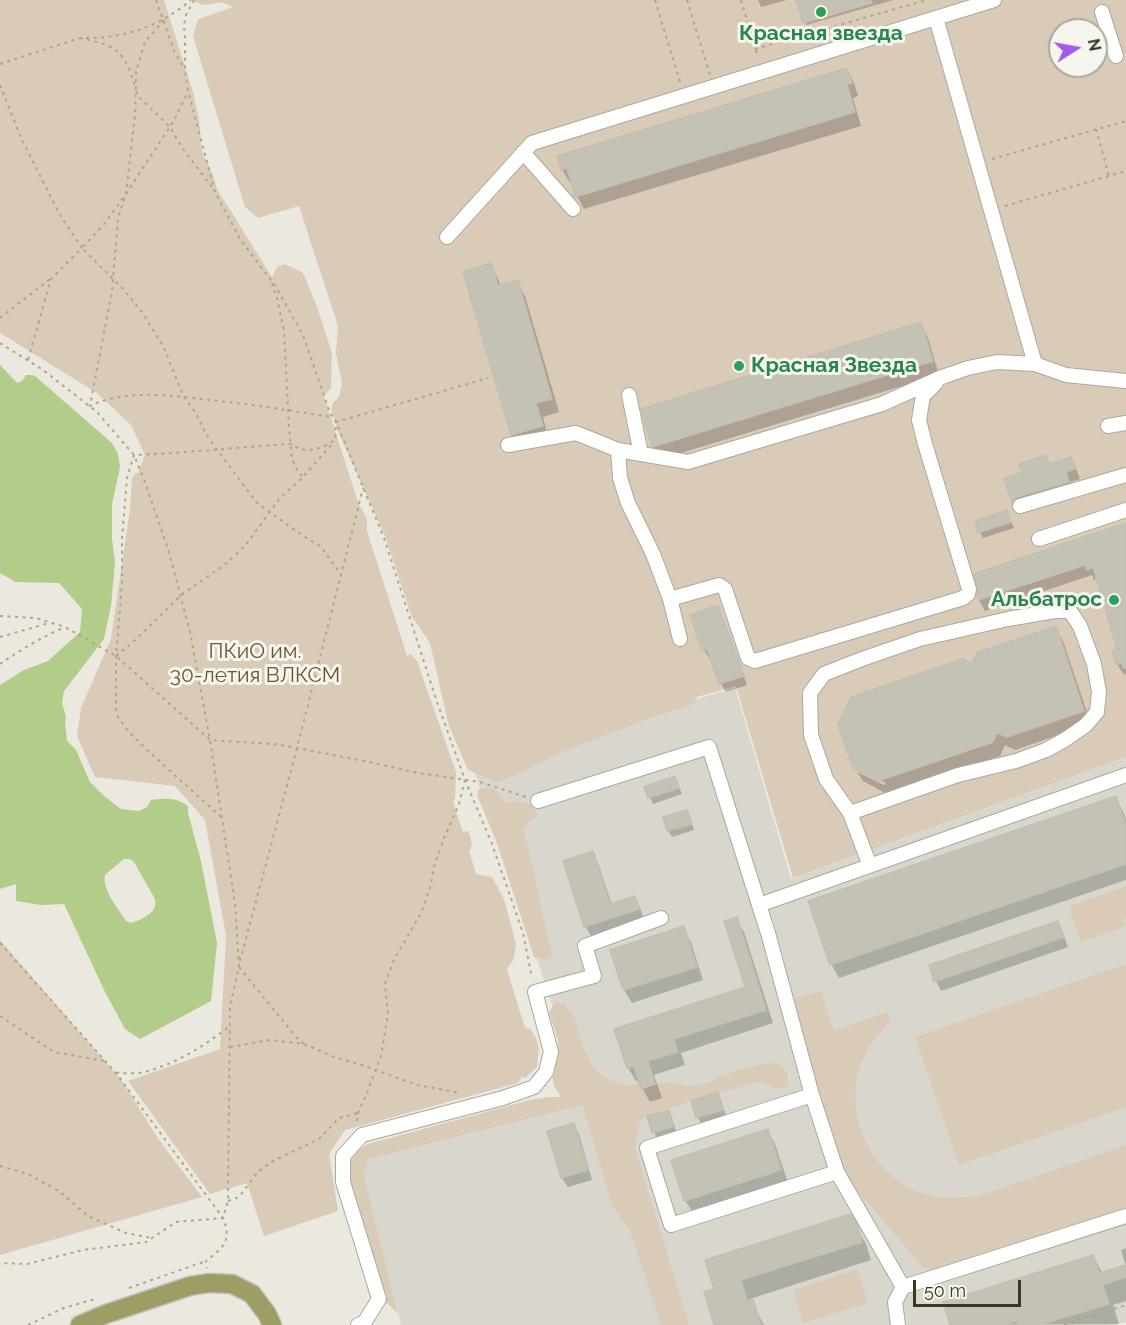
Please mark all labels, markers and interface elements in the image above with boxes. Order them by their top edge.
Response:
marker: Красная звезда [814,5,828,19]
north arrow [1048,18,1108,78]
place label: Красная звезда [739,21,903,47]
text: N [1084,37,1105,53]
place label: Красная Звезда [751,353,917,379]
marker: Красная Звезда [732,359,746,373]
place label: Альбатрос [991,587,1102,613]
marker: Альбатрос [1107,593,1121,607]
park label: ПКиО им. 30-летия ВЛКСМ [170,639,340,689]
scale bar [916,1268,1024,1306]
text: 50 m [924,1280,966,1301]

